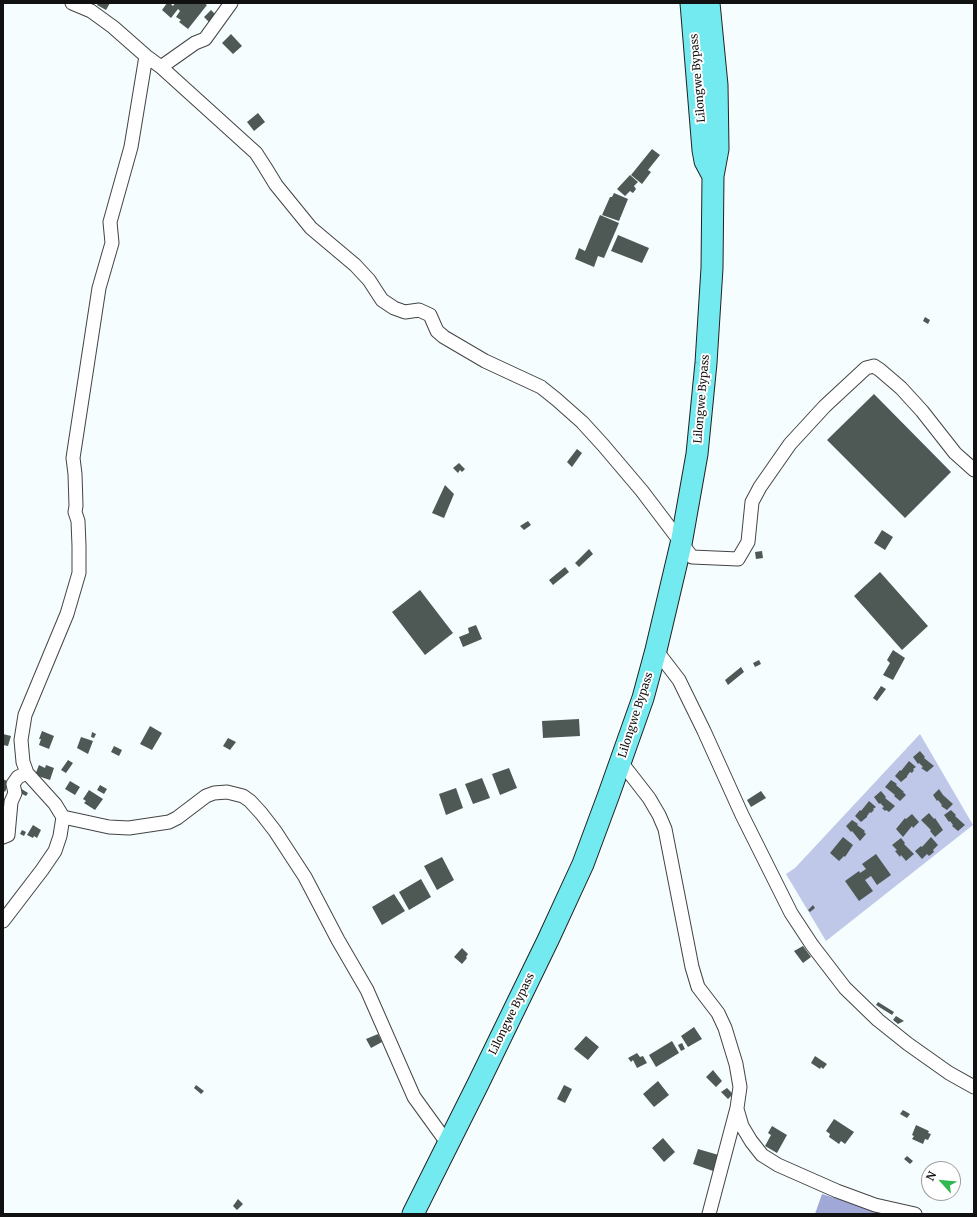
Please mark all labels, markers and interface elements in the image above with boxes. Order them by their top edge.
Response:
street label: Lilongwe Bypass [688,33,708,123]
street label: Lilongwe Bypass [692,354,712,444]
street label: Lilongwe Bypass [616,671,656,759]
street label: Lilongwe Bypass [487,971,537,1057]
north arrow [921,1161,961,1201]
text: N [923,1169,939,1183]

